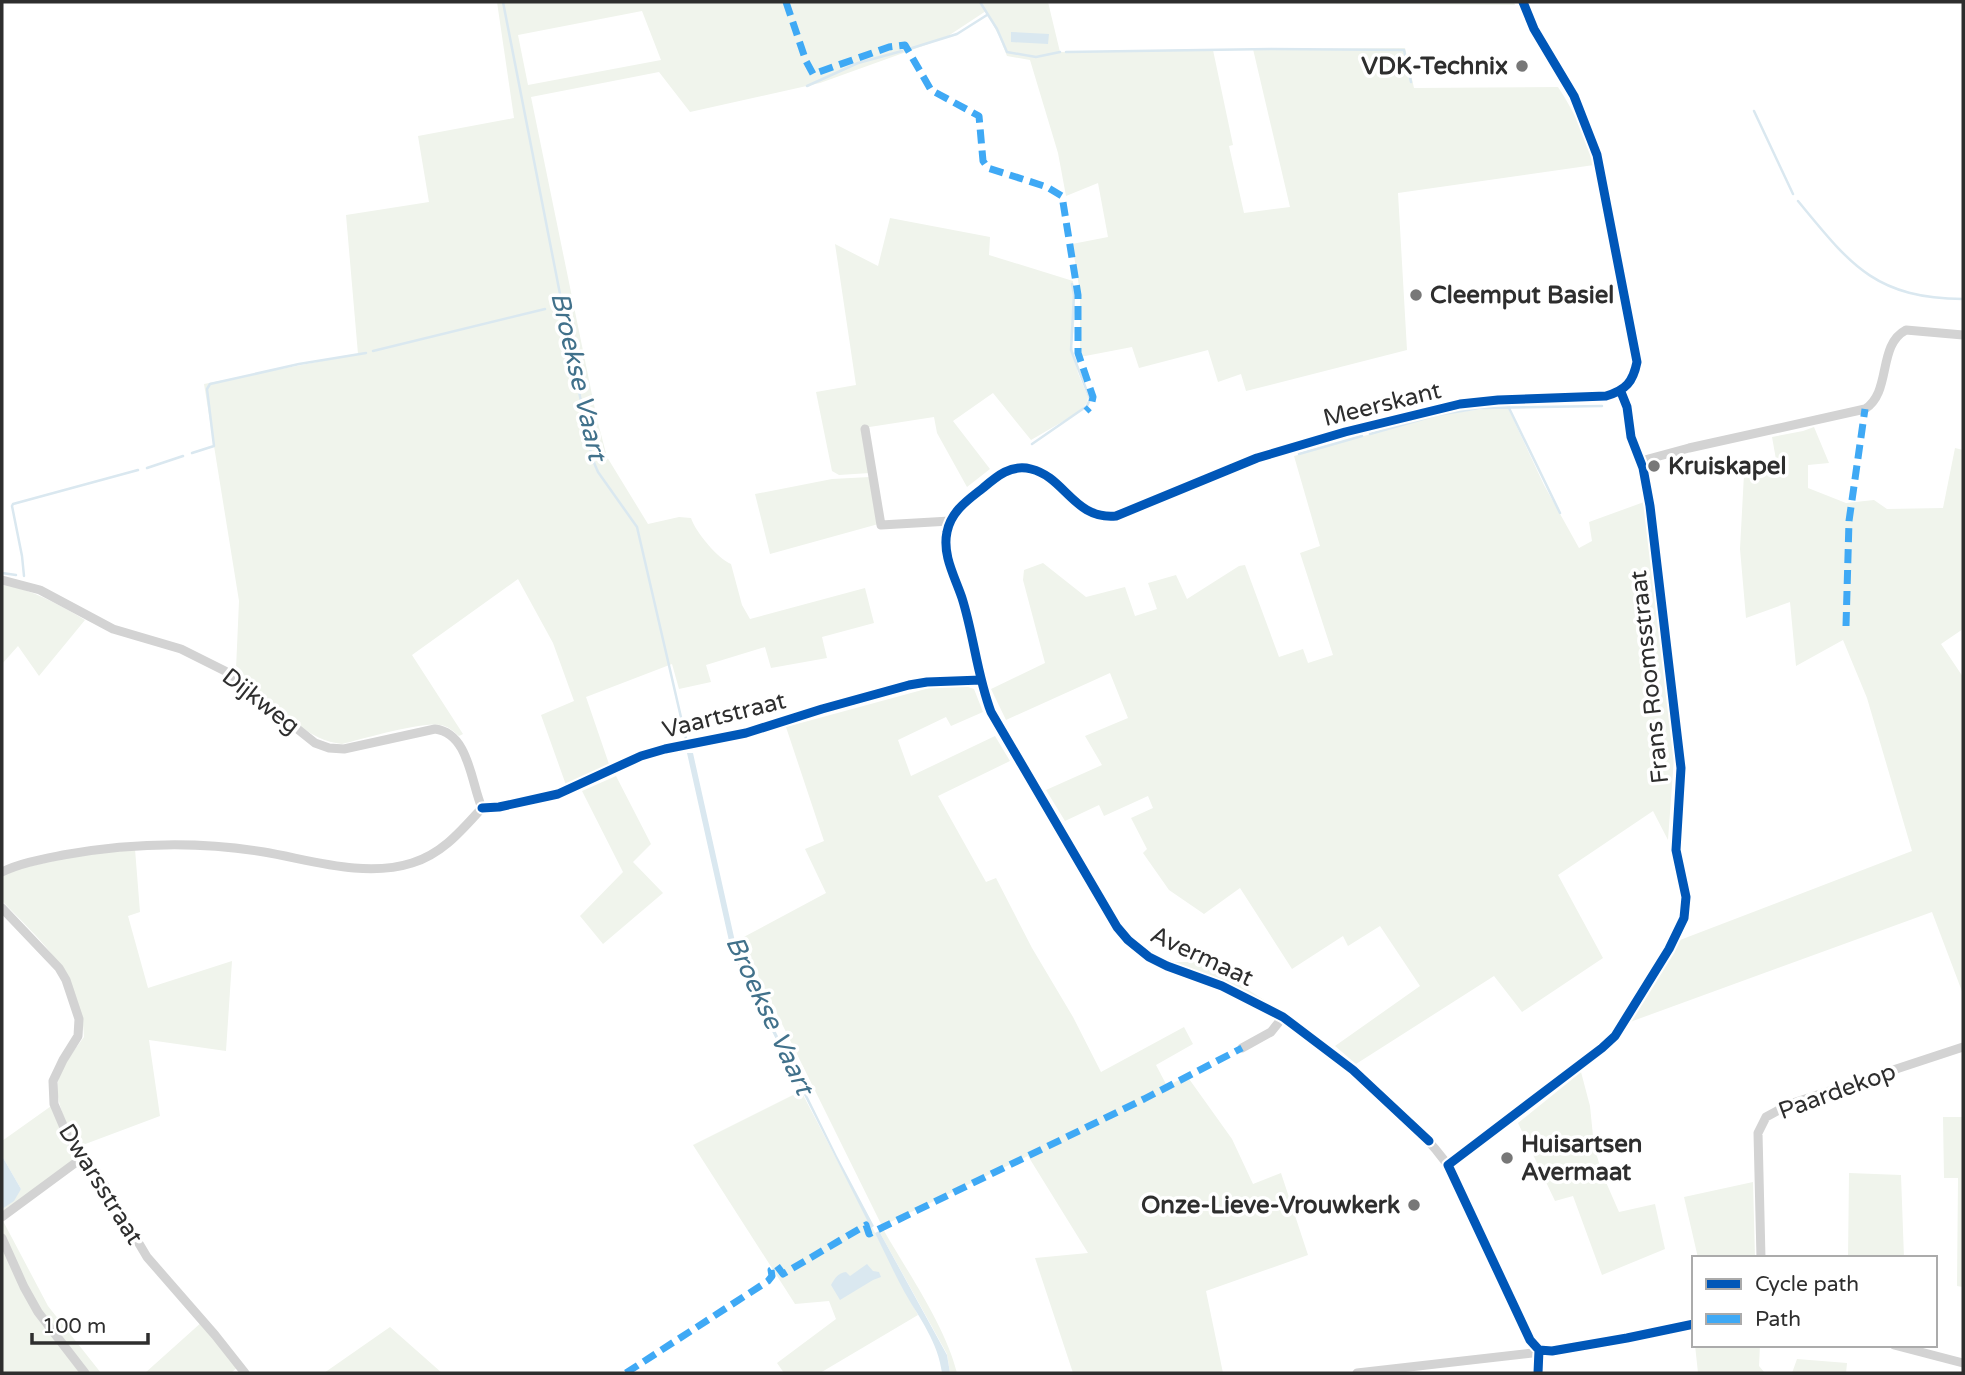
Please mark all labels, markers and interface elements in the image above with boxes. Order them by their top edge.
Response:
place label: VDK-Technix [1361,52,1508,81]
marker: VDK-Technix [1514,58,1530,74]
place label: Cleemput Basiel [1430,281,1614,310]
marker: Cleemput Basiel [1408,287,1424,303]
water label: Broekse Vaart [544,289,614,466]
street label: Meerskant [1320,376,1444,433]
place label: Kruiskapel [1668,452,1786,481]
marker: Kruiskapel [1646,458,1662,474]
street label: Frans Roomsstraat [1624,569,1675,785]
street label: Dijkweg [216,662,305,741]
street label: Vaartstraat [659,686,789,745]
street label: Avermaat [1146,920,1258,993]
water label: Broekse Vaart [719,931,821,1102]
street label: Paardekop [1775,1057,1900,1126]
street label: Dwarsstraat [52,1119,149,1250]
place label: Huisartsen Avermaat [1521,1130,1643,1187]
marker: Huisartsen Avermaat [1499,1150,1515,1166]
place label: Onze-Lieve-Vrouwkerk [1141,1191,1400,1220]
marker: Onze-Lieve-Vrouwkerk [1406,1197,1422,1213]
legend [1692,1256,1937,1347]
text: Cycle path [1755,1272,1859,1297]
scale bar [32,1302,147,1346]
text: Path [1755,1307,1801,1332]
text: 100 m [42,1314,106,1339]

